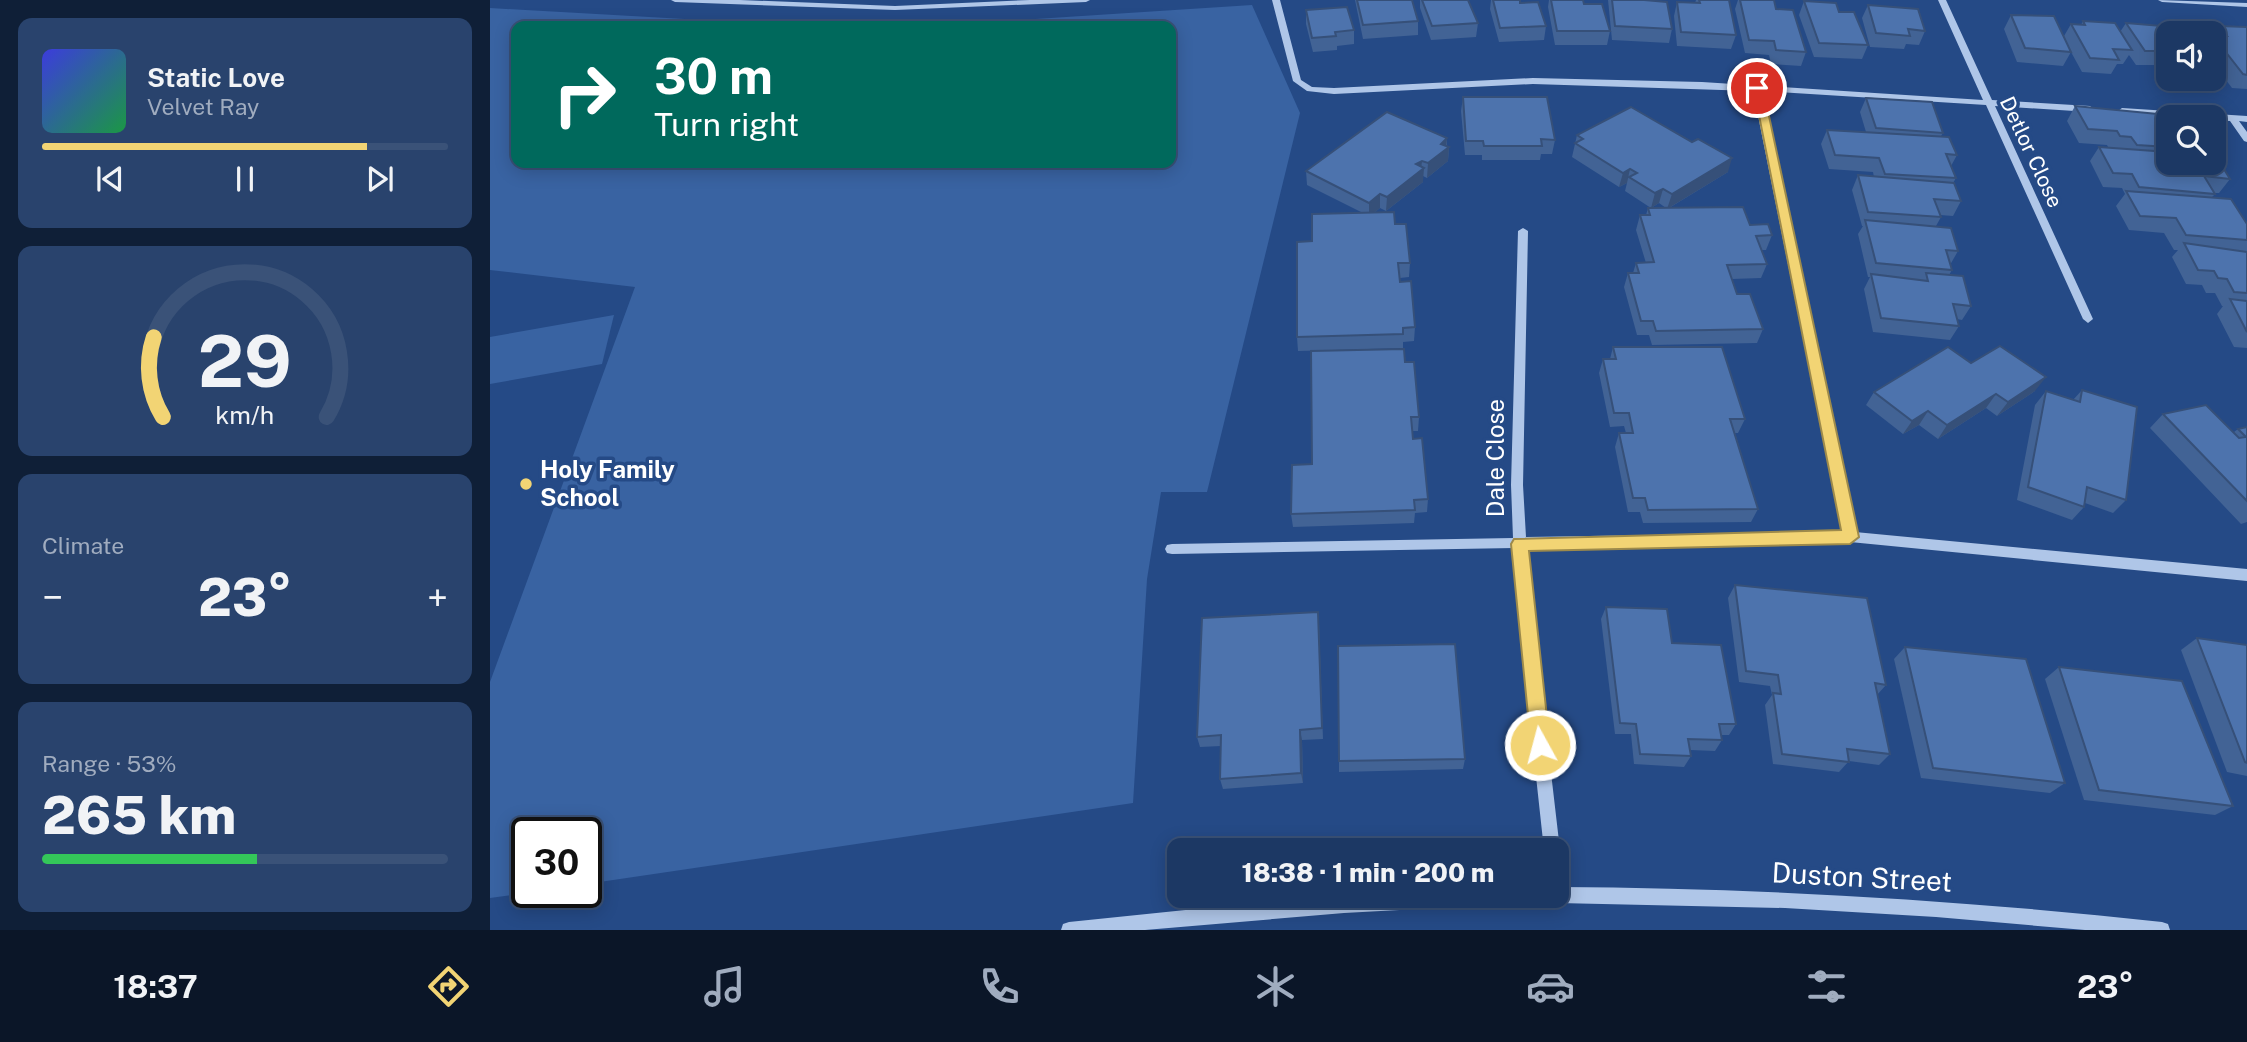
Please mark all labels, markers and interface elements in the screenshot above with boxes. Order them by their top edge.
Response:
map controls [2156,21,2226,175]
button: sound [2156,21,2226,91]
text: 30 m [654,47,773,105]
icon: right [539,49,630,140]
pin [1727,58,1787,118]
text: Static Love [147,62,285,93]
icon: arrive [1738,69,1776,107]
street label: Detlor Close [1995,92,2068,211]
text: Velvet Ray [147,93,259,120]
button: search [2156,105,2226,175]
text: Turn right [654,106,799,143]
icon: previous [91,160,129,198]
icon: pause [226,160,264,198]
icon: next [361,160,399,198]
text: 29 [198,318,292,403]
street label: Dale Close [1481,399,1509,517]
text: km/h [216,400,274,430]
place label: Holy Family School [540,455,675,511]
marker: Holy Family School [518,476,534,492]
text: Climate [42,532,124,559]
text: 23° [198,567,292,628]
text: − [42,575,63,620]
text: + [427,575,448,620]
position arrow [1503,708,1577,782]
text: Range · 53% [42,750,176,777]
text: 265 km [42,785,236,846]
speed limit sign: 30 [511,817,602,908]
street label: Duston Street [1771,855,1953,898]
text: 18:38 · 1 min · 200 m [1242,857,1494,888]
icon: directions [424,962,473,1011]
icon: music [700,962,749,1011]
icon: phone [975,962,1024,1011]
icon: climate [1251,962,1300,1011]
icon: car [1526,962,1575,1011]
icon: filters [1802,962,1851,1011]
text: 18:37 [113,968,198,1005]
text: 23° [2077,968,2134,1005]

